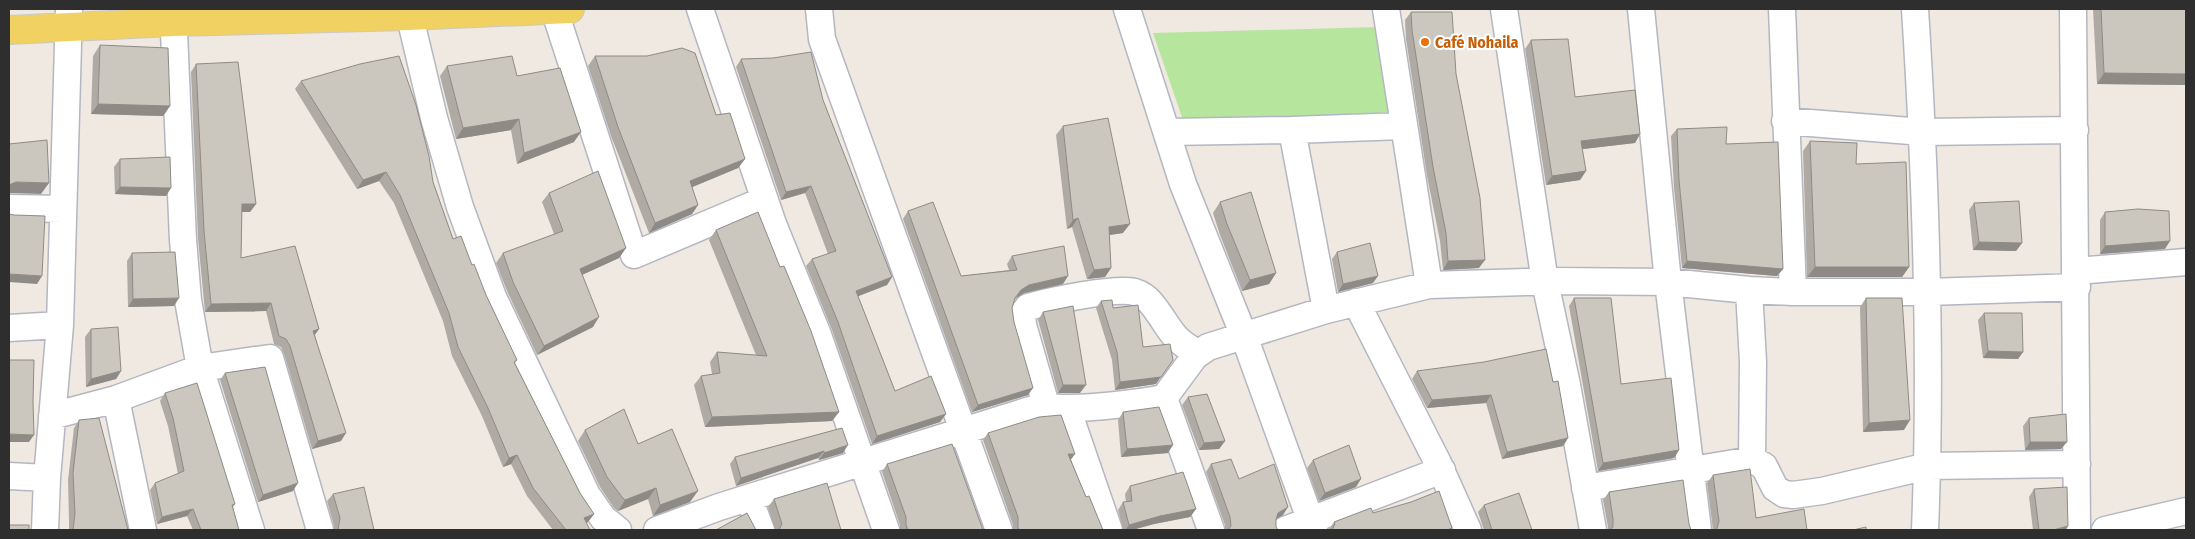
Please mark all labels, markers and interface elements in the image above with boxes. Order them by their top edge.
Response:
place label: Café Nohaila [1435,33,1519,52]
marker: Café Nohaila [1419,36,1431,48]

